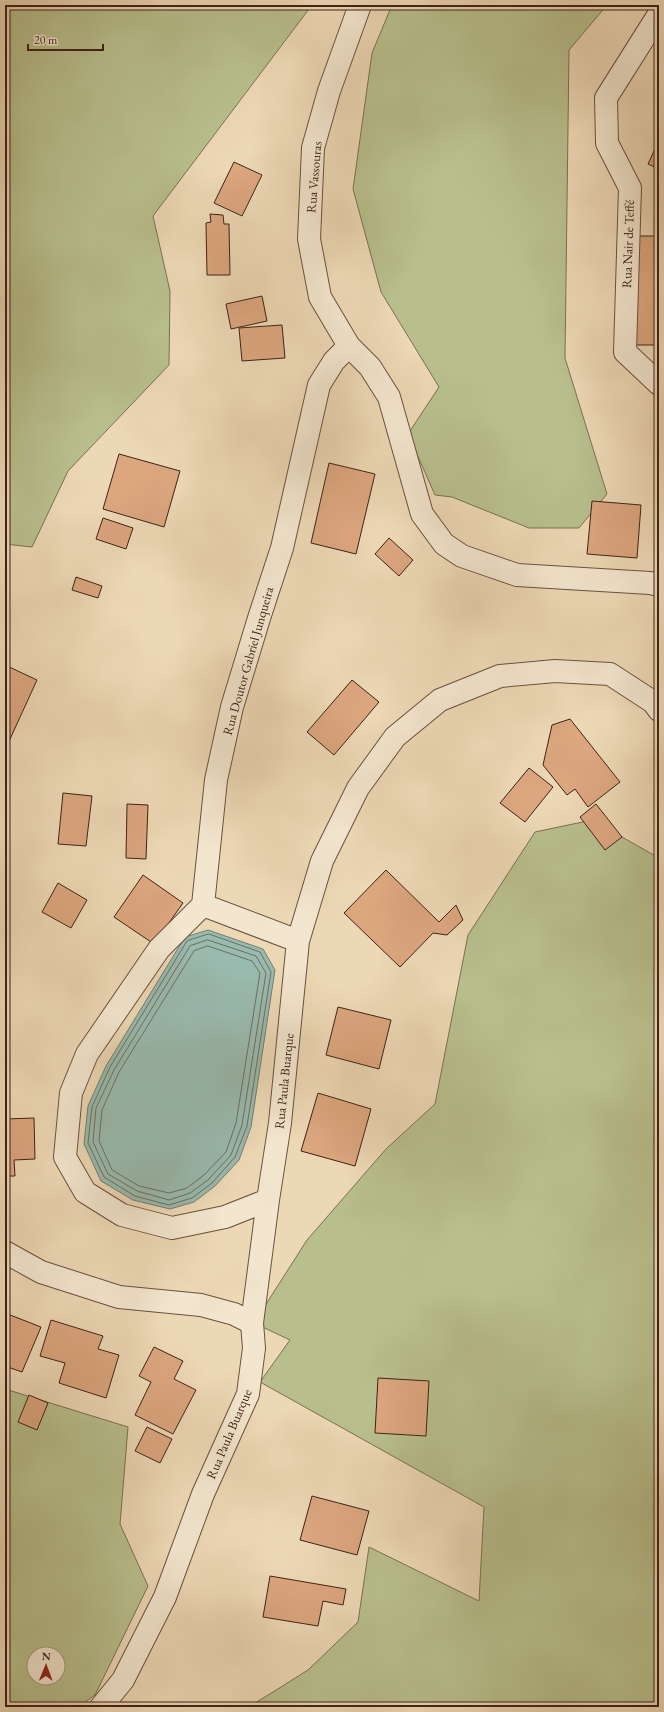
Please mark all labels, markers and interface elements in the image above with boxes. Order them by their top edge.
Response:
scale bar [28,26,103,52]
text: 20 m [34,32,58,48]
street label: Rua Vassouras [302,140,326,214]
street label: Rua Nair de Teffé [618,200,638,288]
street label: Rua Doutor Gabriel Junqueira [219,584,278,737]
street label: Rua Paula Buarque [271,1032,297,1130]
street label: Rua Paula Buarque [202,1386,256,1482]
north arrow [26,1646,66,1686]
text: N [42,1649,51,1663]

